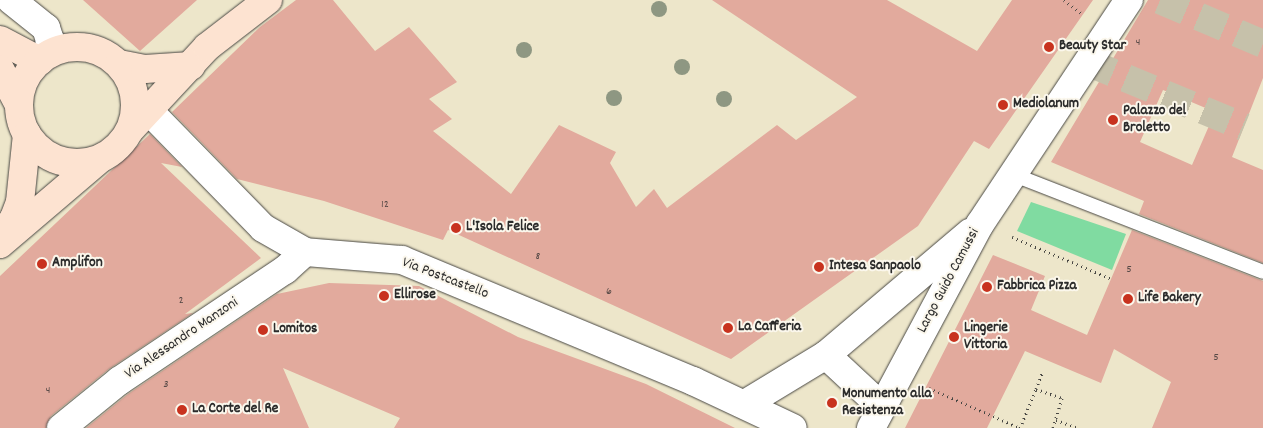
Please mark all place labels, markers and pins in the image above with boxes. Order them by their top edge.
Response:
place label: Beauty Star [1059,38,1126,56]
marker: Beauty Star [1043,41,1055,53]
place label: Mediolanum [1013,96,1079,114]
marker: Mediolanum [997,99,1009,111]
place label: Palazzo del Broletto [1123,102,1186,137]
marker: Palazzo del Broletto [1107,114,1119,126]
place label: L'Isola Felice [466,219,539,237]
marker: L'Isola Felice [450,222,462,234]
place label: Amplifon [52,255,103,273]
marker: Amplifon [36,258,48,270]
place label: Intesa Sanpaolo [829,258,921,276]
marker: Intesa Sanpaolo [813,261,825,273]
place label: Fabbrica Pizza [997,278,1077,296]
marker: Fabbrica Pizza [981,281,993,293]
place label: Ellirose [394,287,436,305]
marker: Ellirose [378,290,390,302]
place label: Life Bakery [1138,290,1201,308]
marker: Life Bakery [1122,293,1134,305]
place label: La Cafferia [738,319,801,337]
place label: Lingerie Vittoria [964,319,1008,354]
place label: Lomitos [273,321,317,339]
marker: La Cafferia [722,322,734,334]
marker: Lomitos [257,324,269,336]
marker: Lingerie Vittoria [948,331,960,343]
place label: Monumento alla Resistenza [842,385,932,420]
marker: Monumento alla Resistenza [826,397,838,409]
place label: La Corte del Re [192,401,278,419]
marker: La Corte del Re [176,404,188,416]

